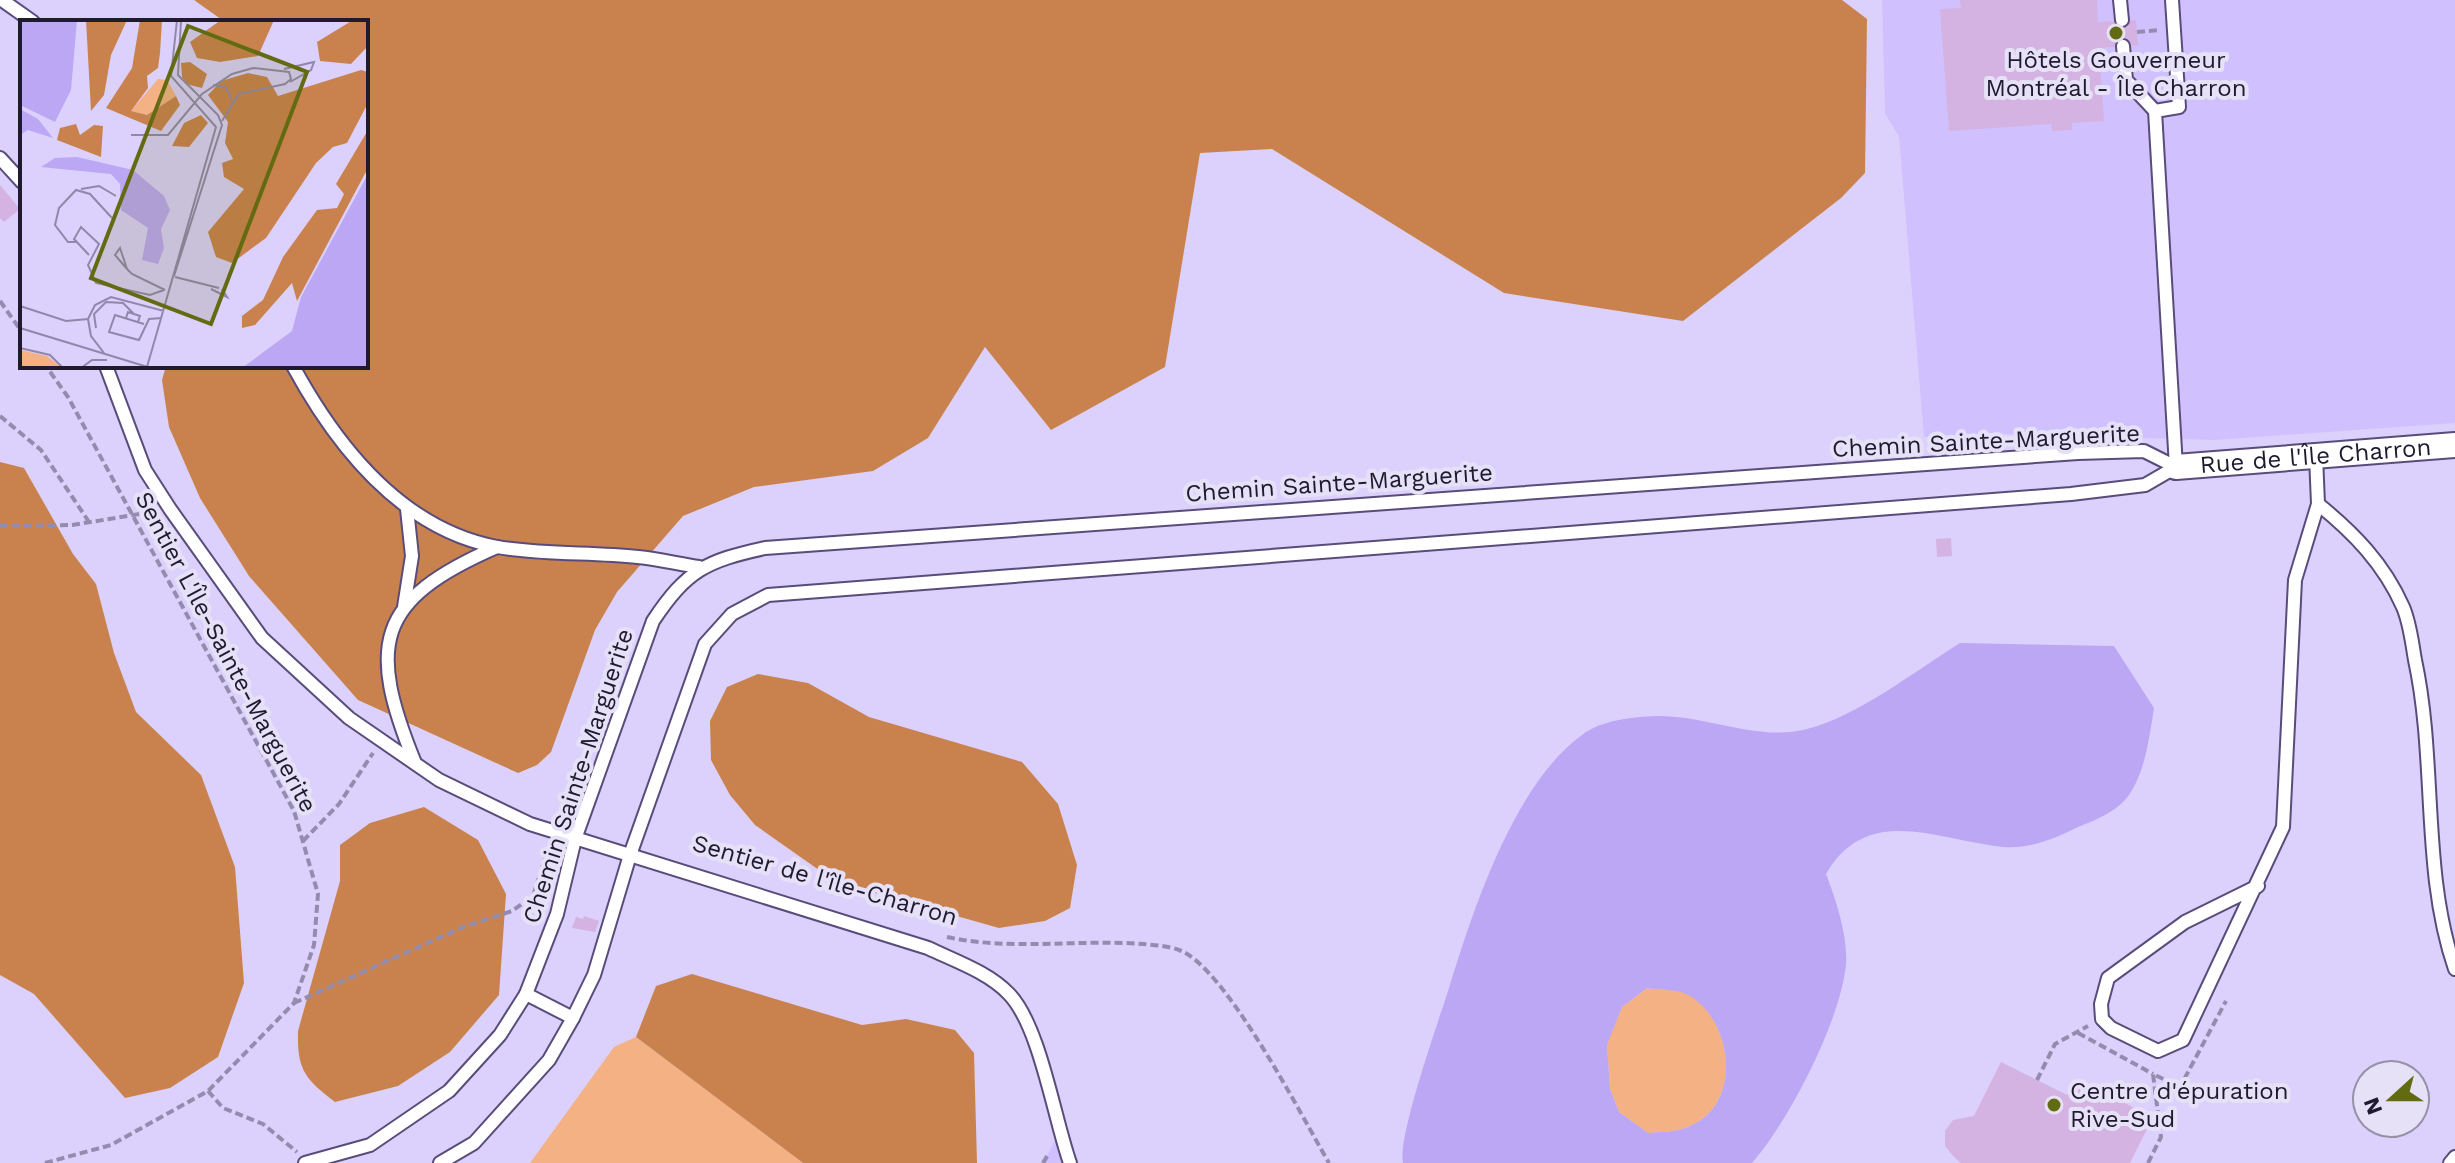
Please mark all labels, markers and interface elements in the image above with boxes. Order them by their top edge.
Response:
inset map [20,20,368,368]
marker: Hôtels Gouverneur Montréal - Île Charron [2107,24,2125,42]
place label: Hôtels Gouverneur Montréal - Île Charron [1985,46,2247,102]
street label: Chemin Sainte-Marguerite [1831,419,2141,463]
street label: Rue de l'Île Charron [2199,433,2432,479]
street label: Chemin Sainte-Marguerite [1184,458,1494,508]
street label: Sentier L'Île-Sainte-Marguerite [129,487,323,817]
street label: Chemin Sainte-Marguerite [517,625,639,927]
street label: Sentier de l'île-Charron [689,829,961,931]
north arrow [2351,1059,2431,1139]
place label: Centre d'épuration Rive-Sud [2070,1077,2289,1133]
text: N [2358,1094,2387,1118]
marker: Centre d'épuration Rive-Sud [2045,1096,2063,1114]

